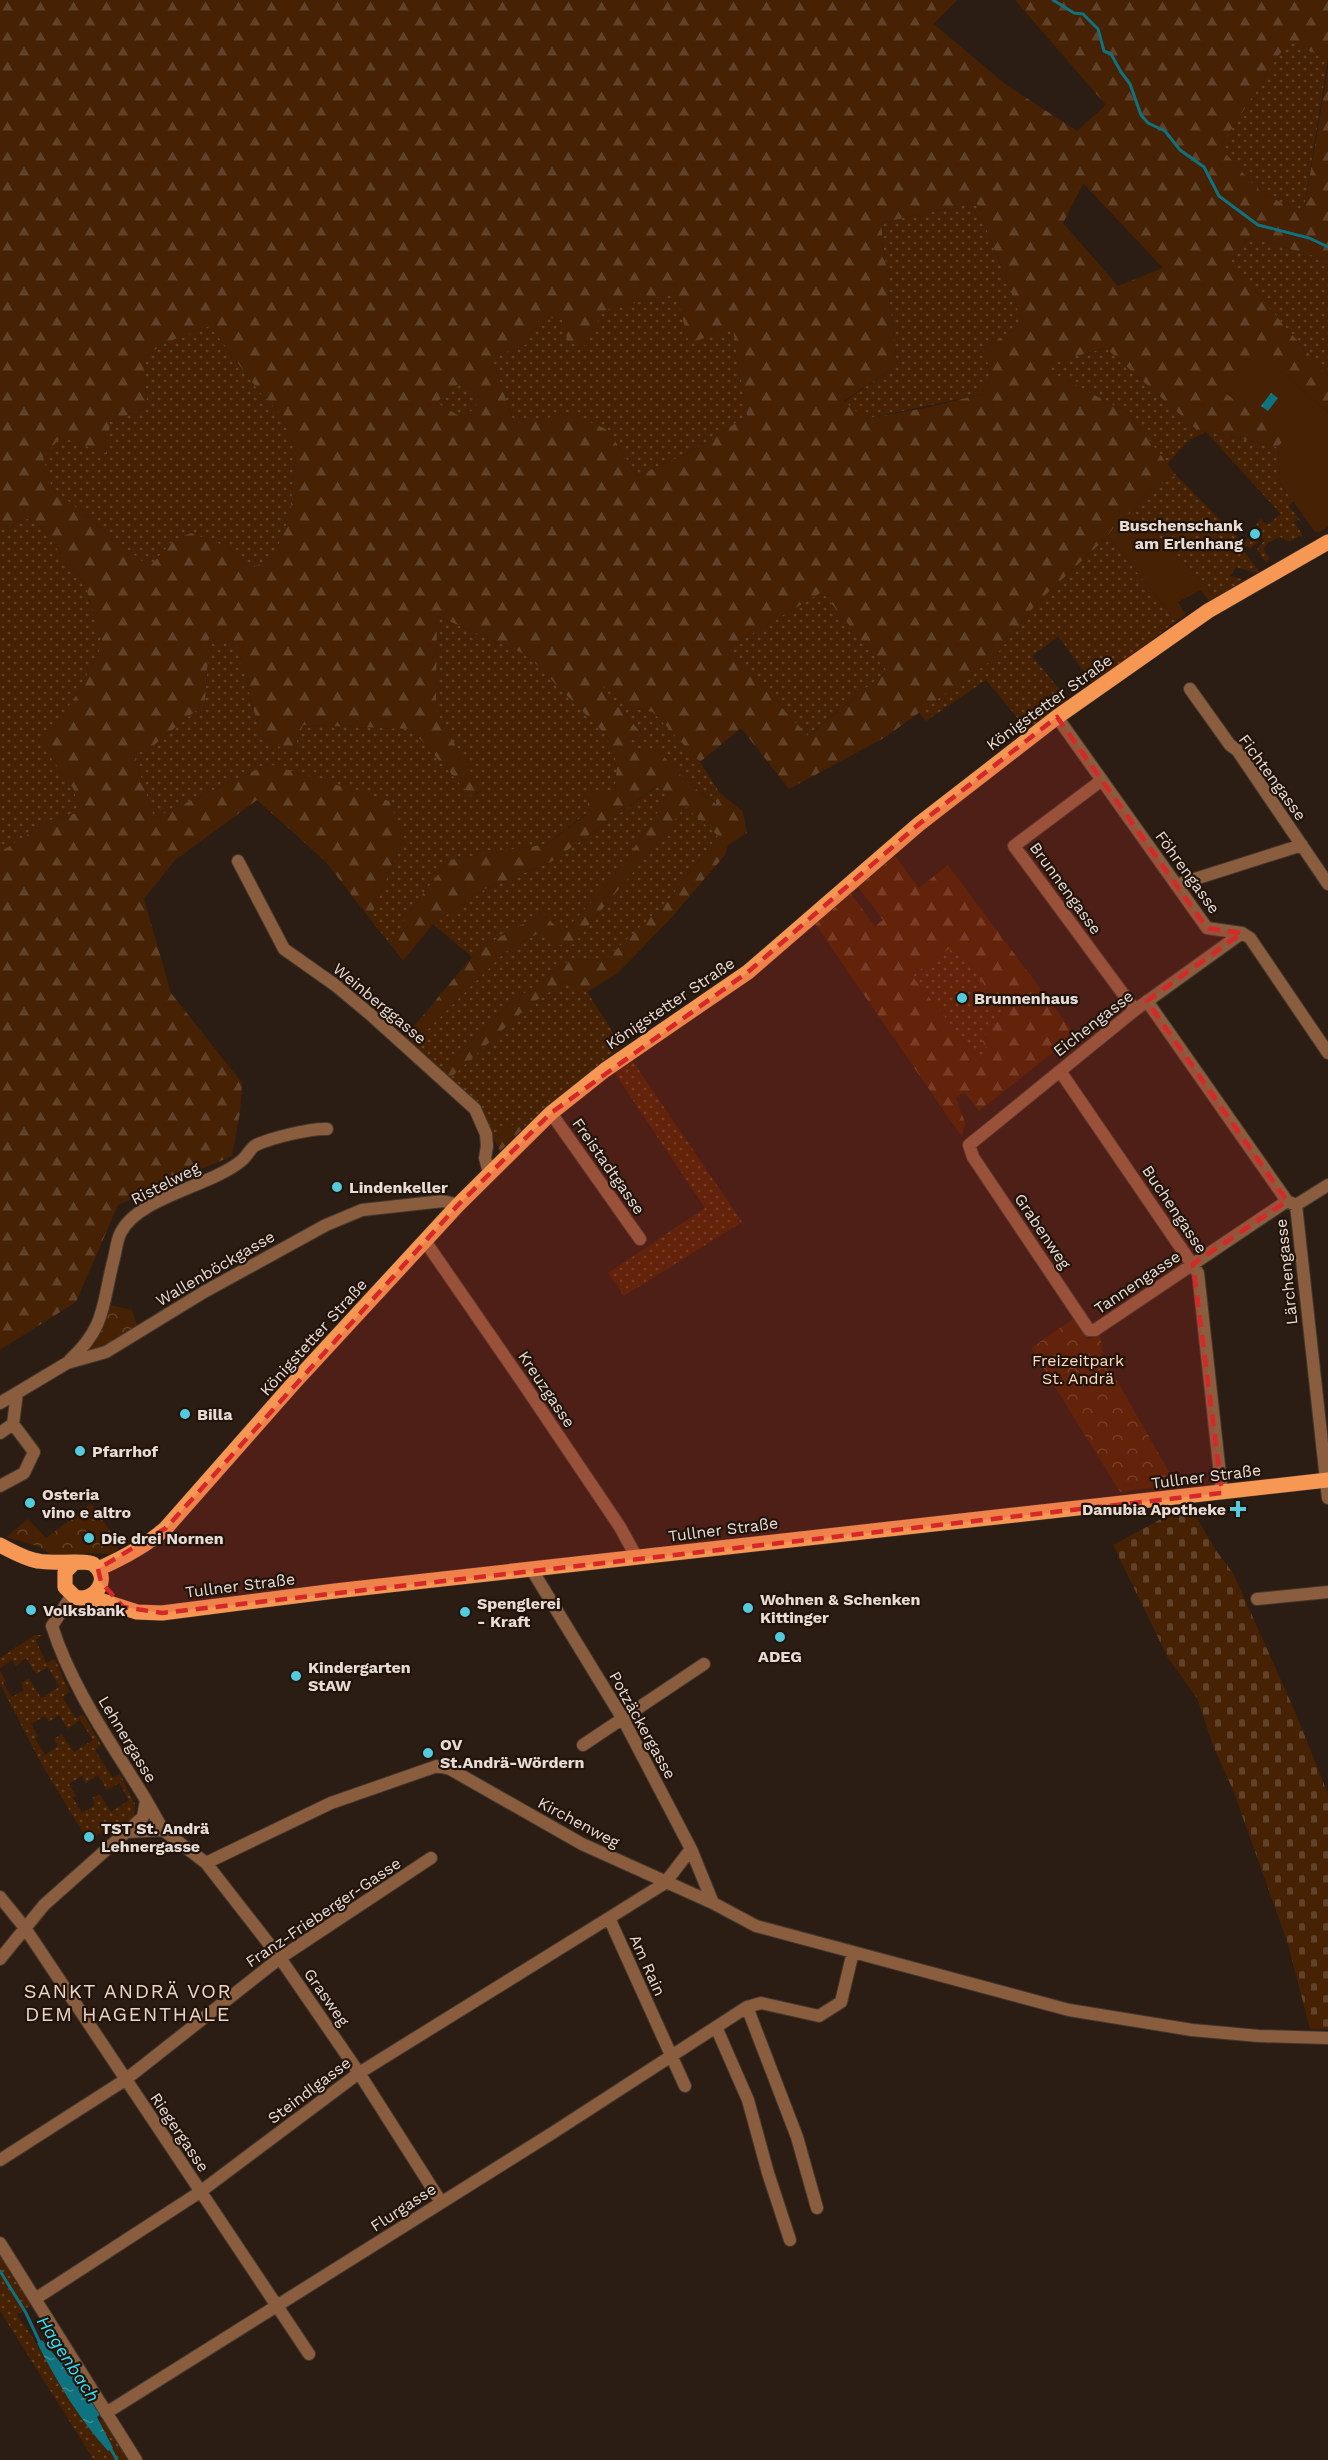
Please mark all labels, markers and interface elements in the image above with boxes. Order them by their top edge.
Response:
place label: Buschenschank am Erlenhang [1119,516,1243,553]
marker: Buschenschank am Erlenhang [1248,527,1262,541]
street label: Königstetter Straße [983,650,1116,754]
street label: Fichtengasse [1235,730,1310,824]
street label: Föhrengasse [1151,827,1224,917]
street label: Brunnengasse [1026,838,1105,938]
street label: Königstetter Straße [602,953,738,1053]
street label: Weinberggasse [329,959,430,1048]
street label: Eichengasse [1050,986,1137,1060]
place label: Brunnenhaus [974,989,1079,1008]
marker: Brunnenhaus [955,991,969,1005]
street label: Freistadtgasse [568,1114,649,1218]
street label: Ristelweg [128,1158,203,1209]
street label: Buchengasse [1138,1162,1211,1257]
place label: Lindenkeller [349,1178,448,1197]
marker: Lindenkeller [330,1180,344,1194]
street label: Grabenweg [1010,1190,1075,1273]
street label: Lärchengasse [1271,1218,1302,1326]
street label: Wallenböckgasse [152,1227,278,1310]
street label: Tannengasse [1091,1247,1184,1318]
street label: Königstetter Straße [256,1275,371,1400]
street label: Kreuzgasse [514,1347,579,1431]
park label: Freizeitpark St. Andrä [1032,1351,1124,1388]
place label: Billa [197,1405,233,1424]
marker: Billa [178,1407,192,1421]
place label: Pfarrhof [92,1442,159,1461]
marker: Pfarrhof [73,1444,87,1458]
street label: Tullner Straße [1150,1460,1262,1493]
place label: Osteria vino e altro [41,1485,132,1522]
marker: Osteria vino e altro [23,1496,37,1510]
place label: Danubia Apotheke [1082,1500,1226,1519]
marker: Danubia Apotheke [1231,1502,1245,1516]
street label: Tullner Straße [667,1513,779,1546]
place label: Die drei Nornen [101,1529,224,1548]
marker: Die drei Nornen [82,1531,96,1545]
street label: Tullner Straße [184,1569,296,1602]
place label: Wohnen & Schenken Kittinger [760,1590,920,1627]
place label: Spenglerei - Kraft [477,1594,561,1631]
place label: Volksbank [43,1601,125,1620]
marker: Wohnen & Schenken Kittinger [741,1601,755,1615]
marker: Volksbank [24,1603,38,1617]
marker: Spenglerei - Kraft [458,1605,472,1619]
marker: ADEG [773,1630,787,1644]
place label: ADEG [758,1647,802,1666]
place label: Kindergarten StAW [308,1658,411,1695]
street label: Potzäckergasse [605,1668,680,1782]
marker: Kindergarten StAW [289,1669,303,1683]
street label: Lehnergasse [94,1693,161,1786]
place label: OV St.Andrä-Wördern [440,1735,585,1772]
marker: OV St.Andrä-Wördern [421,1746,435,1760]
street label: Kirchenweg [535,1793,623,1852]
place label: TST St. Andrä Lehnergasse [101,1819,210,1856]
marker: TST St. Andrä Lehnergasse [82,1830,96,1844]
street label: Franz-Frieberger-Gasse [242,1853,404,1971]
street label: Am Rain [626,1932,669,1999]
street label: Grasweg [300,1965,354,2030]
district label: SANKT ANDRÄ VOR DEM HAGENTHALE [24,1979,232,2026]
street label: Steindlgasse [264,2053,355,2128]
street label: Riegergasse [146,2089,213,2176]
street label: Flurgasse [367,2179,440,2236]
water label: Hagenbach [33,2312,104,2406]

